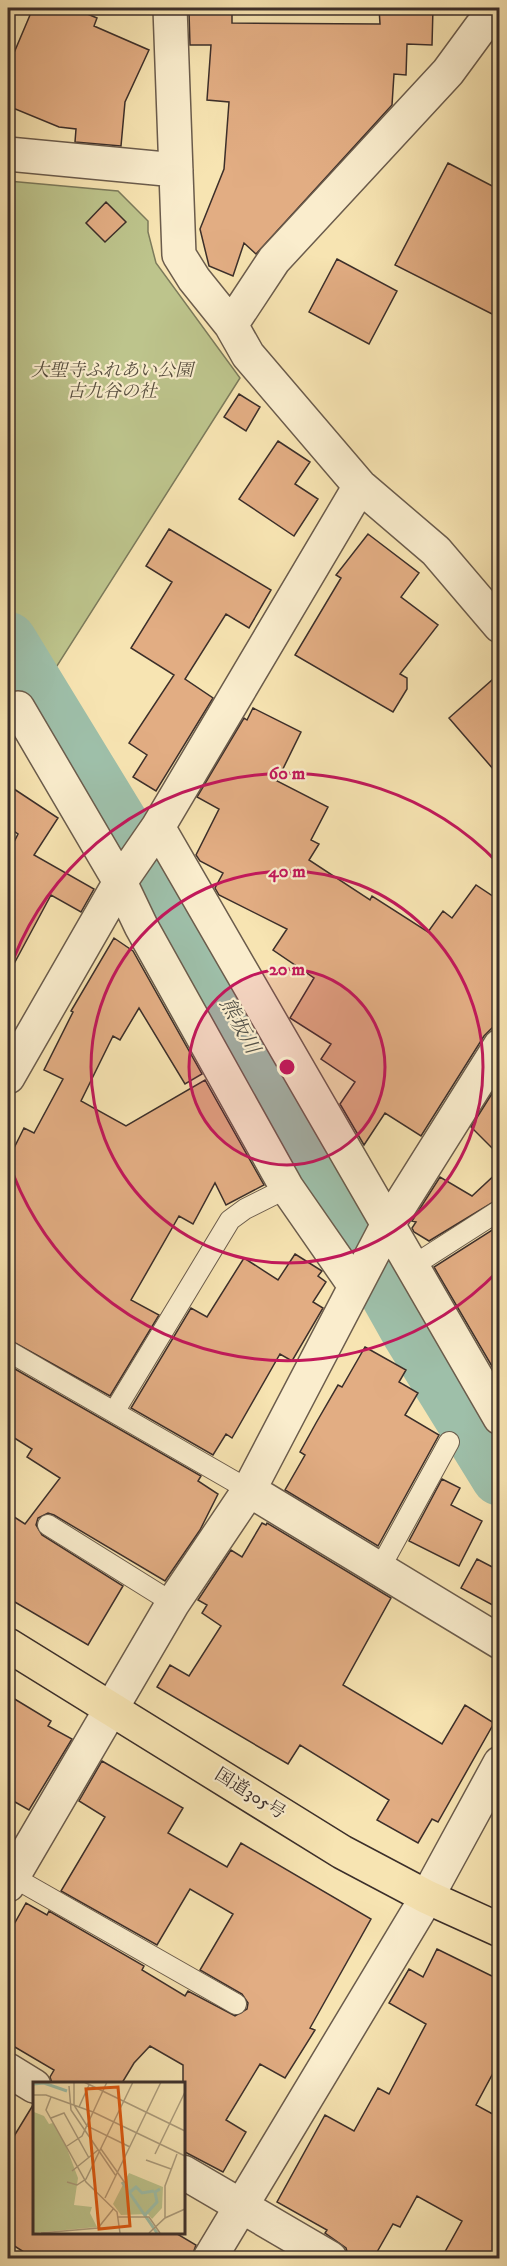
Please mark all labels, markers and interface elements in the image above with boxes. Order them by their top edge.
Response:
park label: 大聖寺ふれあい公園 古九谷の社 [31,360,196,403]
text: 60 m [269,763,306,785]
text: 40 m [267,861,306,883]
text: 20 m [269,959,305,981]
water label: 熊坂川 [214,994,265,1060]
centre of rings [277,1057,297,1077]
street label: 国道305号 [211,1764,289,1824]
inset map [33,2082,184,2233]

